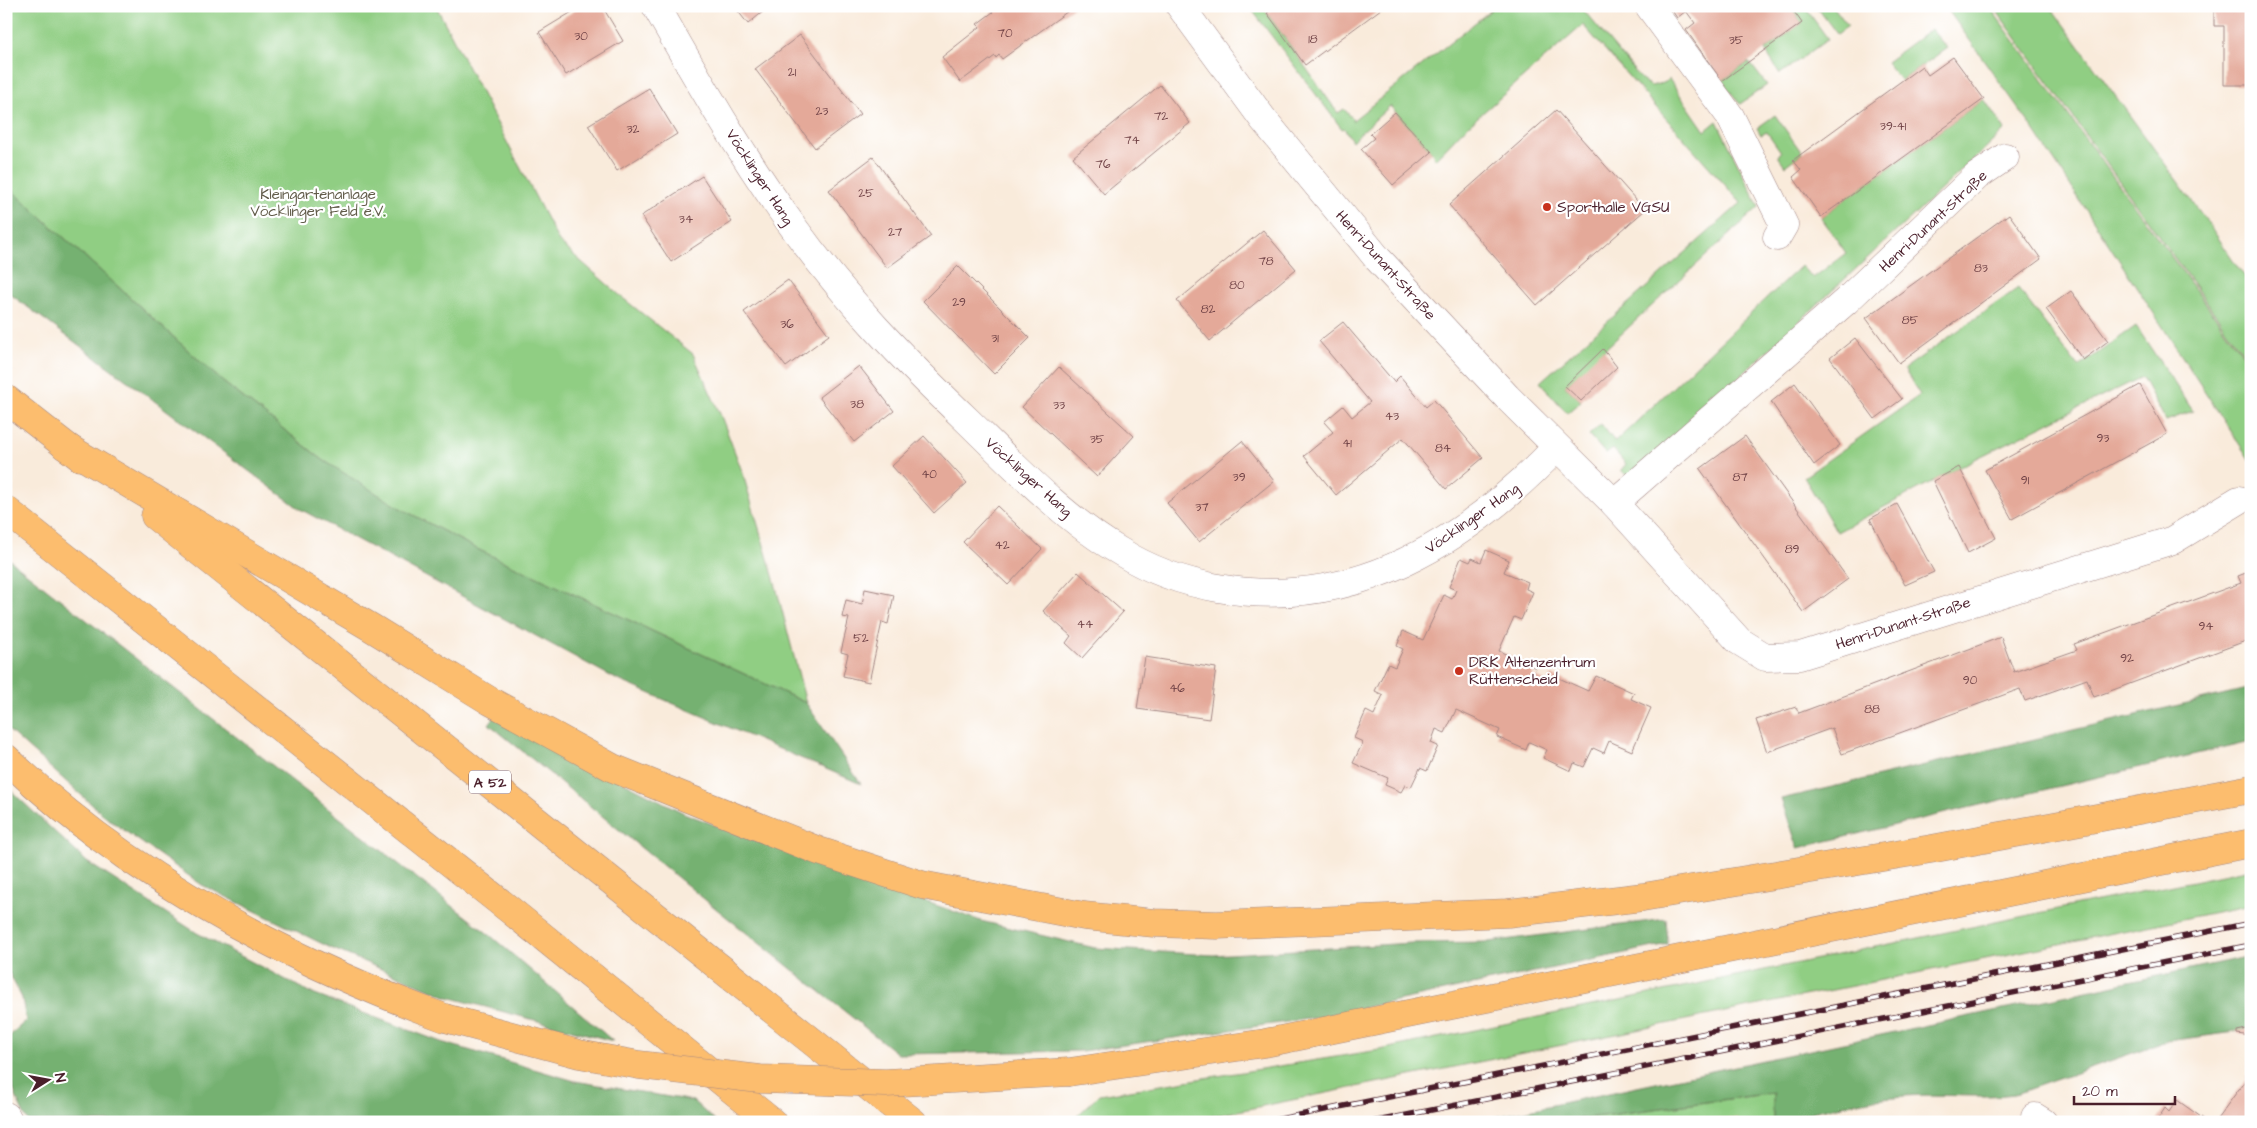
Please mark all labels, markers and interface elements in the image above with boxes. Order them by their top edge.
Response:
house number: 70 [998,25,1013,42]
house number: 30 [574,28,588,45]
house number: 18 [1308,31,1318,48]
house number: 35 [1729,32,1744,49]
house number: 21 [788,64,797,81]
house number: 23 [816,103,828,120]
house number: 72 [1154,108,1168,125]
house number: 39-41 [1880,118,1907,135]
house number: 32 [627,121,640,138]
street label: Vöcklinger Hang [720,125,799,230]
house number: 74 [1124,132,1140,149]
house number: 76 [1096,156,1111,173]
street label: Henri-Dunant-Straße [1875,166,1992,277]
park label: Kleingartenanlage Vöcklinger Feld e.V. [250,184,386,223]
house number: 25 [858,185,874,202]
place label: Sporthalle VGSU [1557,197,1670,218]
marker: Sporthalle VGSU [1541,201,1553,213]
street label: Henri-Dunant-Straße [1331,206,1441,325]
house number: 34 [679,211,693,228]
house number: 27 [888,224,903,241]
house number: 78 [1258,253,1274,270]
house number: 83 [1974,260,1988,277]
house number: 80 [1229,277,1245,294]
house number: 29 [952,294,966,311]
house number: 82 [1201,301,1215,318]
house number: 85 [1902,312,1919,329]
house number: 36 [780,316,794,333]
house number: 31 [991,330,999,347]
house number: 38 [850,396,864,413]
house number: 33 [1053,397,1065,414]
house number: 43 [1385,408,1399,425]
house number: 93 [2097,430,2109,447]
house number: 35 [1090,431,1105,448]
street label: Vöcklinger Hang [980,433,1077,523]
house number: 41 [1342,435,1352,452]
house number: 84 [1435,440,1451,457]
house number: 40 [921,466,937,483]
house number: 39 [1233,469,1246,486]
house number: 87 [1732,469,1748,486]
house number: 91 [2021,472,2030,489]
street label: Vöcklinger Hang [1421,478,1524,560]
house number: 37 [1195,499,1209,516]
house number: 42 [994,537,1010,554]
house number: 89 [1785,541,1799,558]
street label: Henri-Dunant-Straße [1833,592,1973,655]
house number: 44 [1077,616,1093,633]
house number: 94 [2199,618,2214,635]
house number: 52 [853,630,869,647]
house number: 92 [2120,650,2134,667]
place label: DRK Altenzentrum Rüttenscheid [1469,652,1595,690]
marker: DRK Altenzentrum Rüttenscheid [1453,665,1465,677]
house number: 90 [1963,672,1978,689]
house number: 46 [1169,680,1185,697]
house number: 88 [1864,701,1880,718]
road number: A 52 [469,770,511,794]
north arrow [22,1056,72,1106]
text: N [49,1071,70,1084]
scale bar [2074,1073,2176,1105]
text: 20 m [2082,1081,2118,1102]

